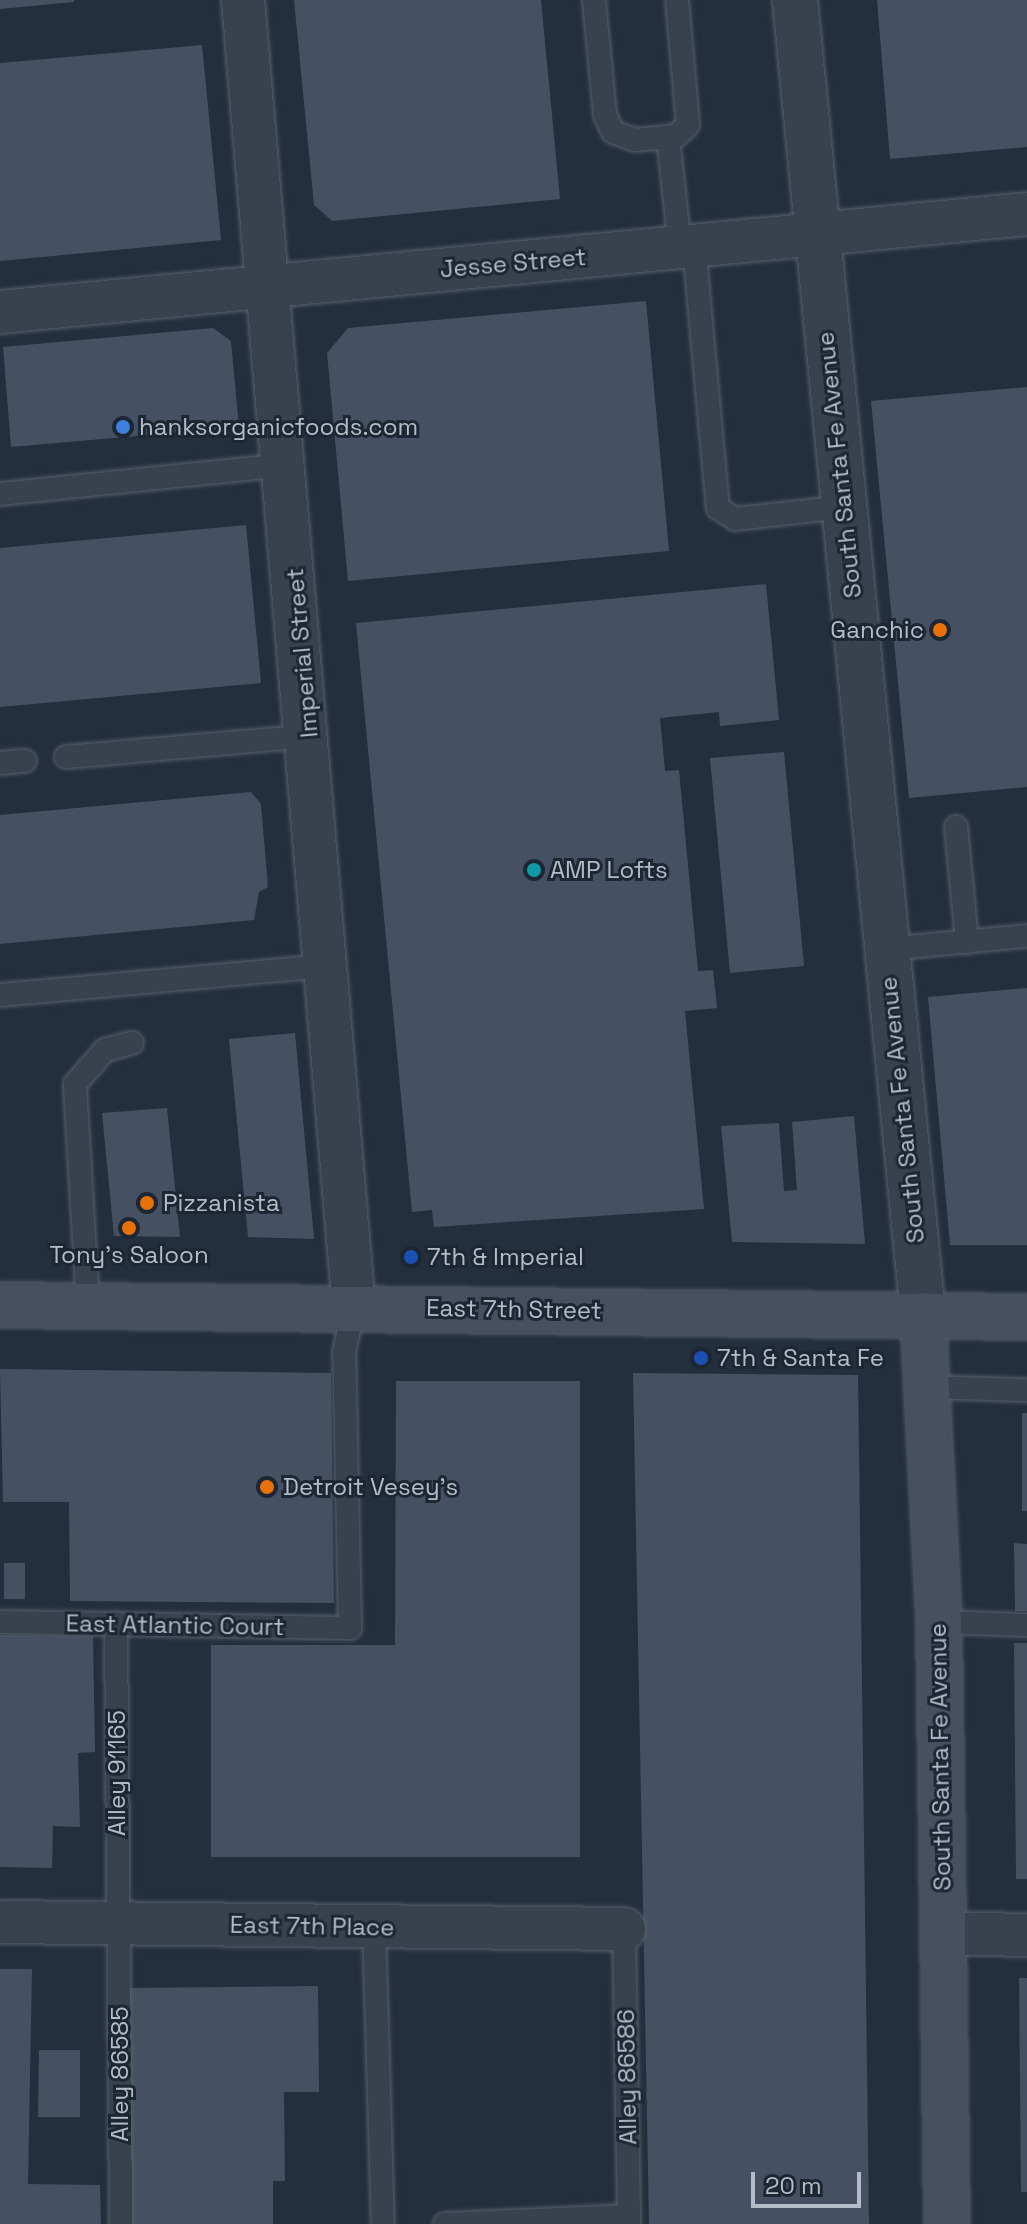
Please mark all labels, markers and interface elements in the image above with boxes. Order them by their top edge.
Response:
street label: Jesse Street [439,242,587,284]
street label: South Santa Fe Avenue [811,330,867,600]
place label: hanksorganicfoods.com [139,413,418,441]
marker: hanksorganicfoods.com [114,418,132,436]
street label: Imperial Street [280,567,324,739]
place label: Ganchic [830,616,924,644]
marker: Ganchic [931,621,949,639]
place label: AMP Lofts [550,856,668,884]
marker: AMP Lofts [525,861,543,879]
street label: South Santa Fe Avenue [874,975,930,1245]
place label: Pizzanista [163,1189,280,1217]
marker: Pizzanista [138,1194,156,1212]
marker: Tony's Saloon [120,1219,138,1237]
place label: Tony's Saloon [49,1241,209,1269]
place label: 7th & Imperial [427,1243,584,1271]
marker: 7th & Imperial [402,1248,420,1266]
street label: East 7th Street [426,1293,602,1325]
place label: 7th & Santa Fe [717,1344,884,1372]
marker: 7th & Santa Fe [692,1349,710,1367]
place label: Detroit Vesey's [283,1473,459,1501]
marker: Detroit Vesey's [258,1478,276,1496]
street label: East Atlantic Court [65,1609,285,1641]
street label: South Santa Fe Avenue [923,1623,957,1891]
street label: Alley 91165 [103,1710,131,1836]
street label: East 7th Place [229,1910,395,1942]
street label: Alley 86585 [106,2006,134,2142]
street label: Alley 86586 [611,2009,643,2145]
scale bar [755,2156,865,2206]
text: 20 m [765,2170,822,2201]

